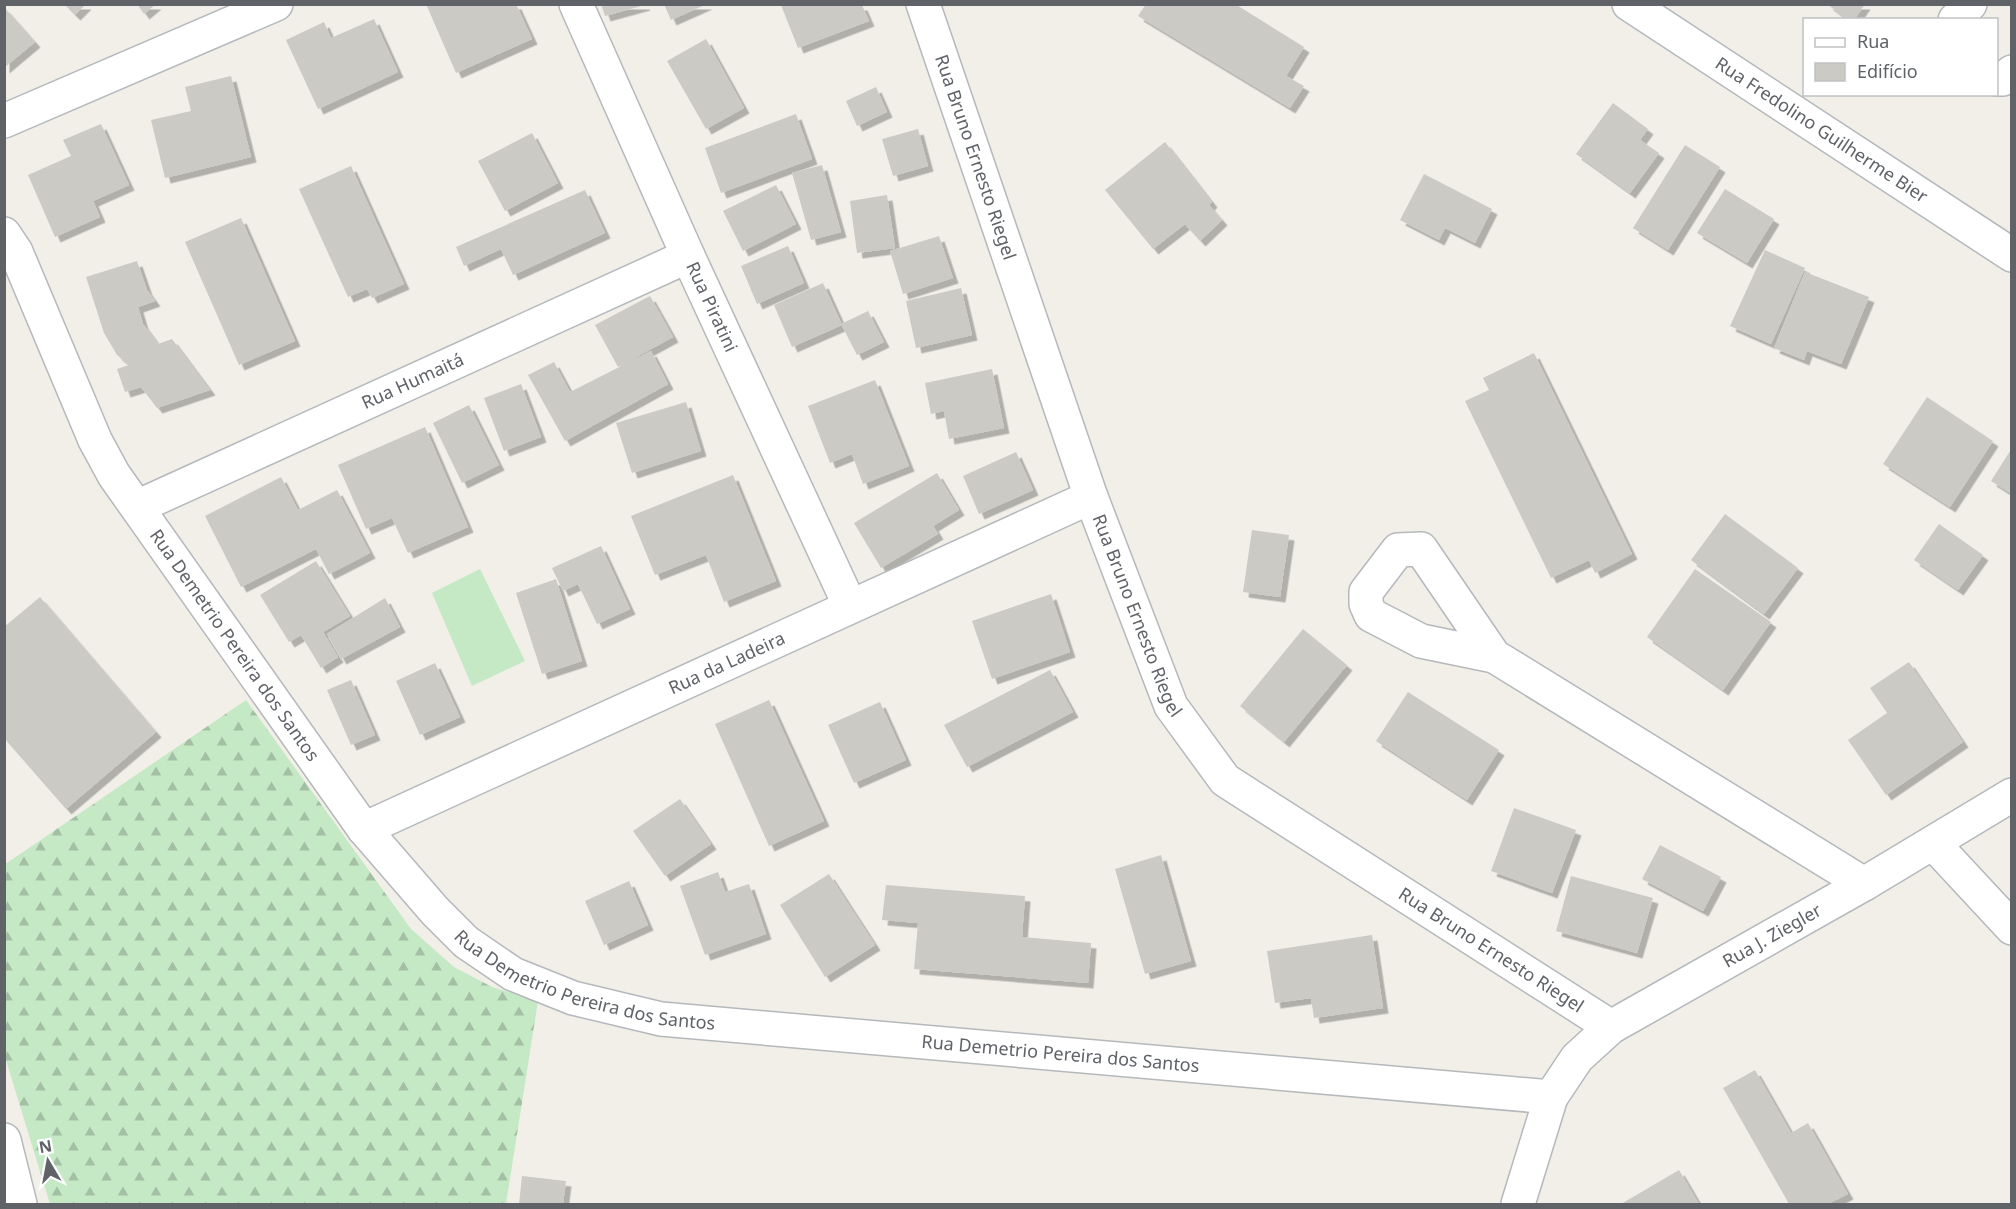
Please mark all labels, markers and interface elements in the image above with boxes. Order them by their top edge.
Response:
legend [1803,18,1998,96]
text: Rua [1857,29,1889,53]
street label: Rua Bruno Ernesto Riegel [930,51,1022,263]
street label: Rua Fredolino Guilherme Bier [1711,51,1933,208]
text: Edifício [1857,59,1918,83]
street label: Rua Piratini [681,258,744,356]
street label: Rua Humaitá [357,347,467,414]
street label: Rua Bruno Ernesto Riegel [1088,511,1188,721]
street label: Rua Demetrio Pereira dos Santos [145,524,325,766]
street label: Rua da Ladeira [664,625,789,699]
street label: Rua Bruno Ernesto Riegel [1394,881,1589,1018]
street label: Rua J. Ziegler [1718,897,1826,973]
street label: Rua Demetrio Pereira dos Santos [449,924,716,1035]
street label: Rua Demetrio Pereira dos Santos [921,1029,1200,1077]
north arrow [18,1131,78,1191]
text: N [37,1134,54,1158]

